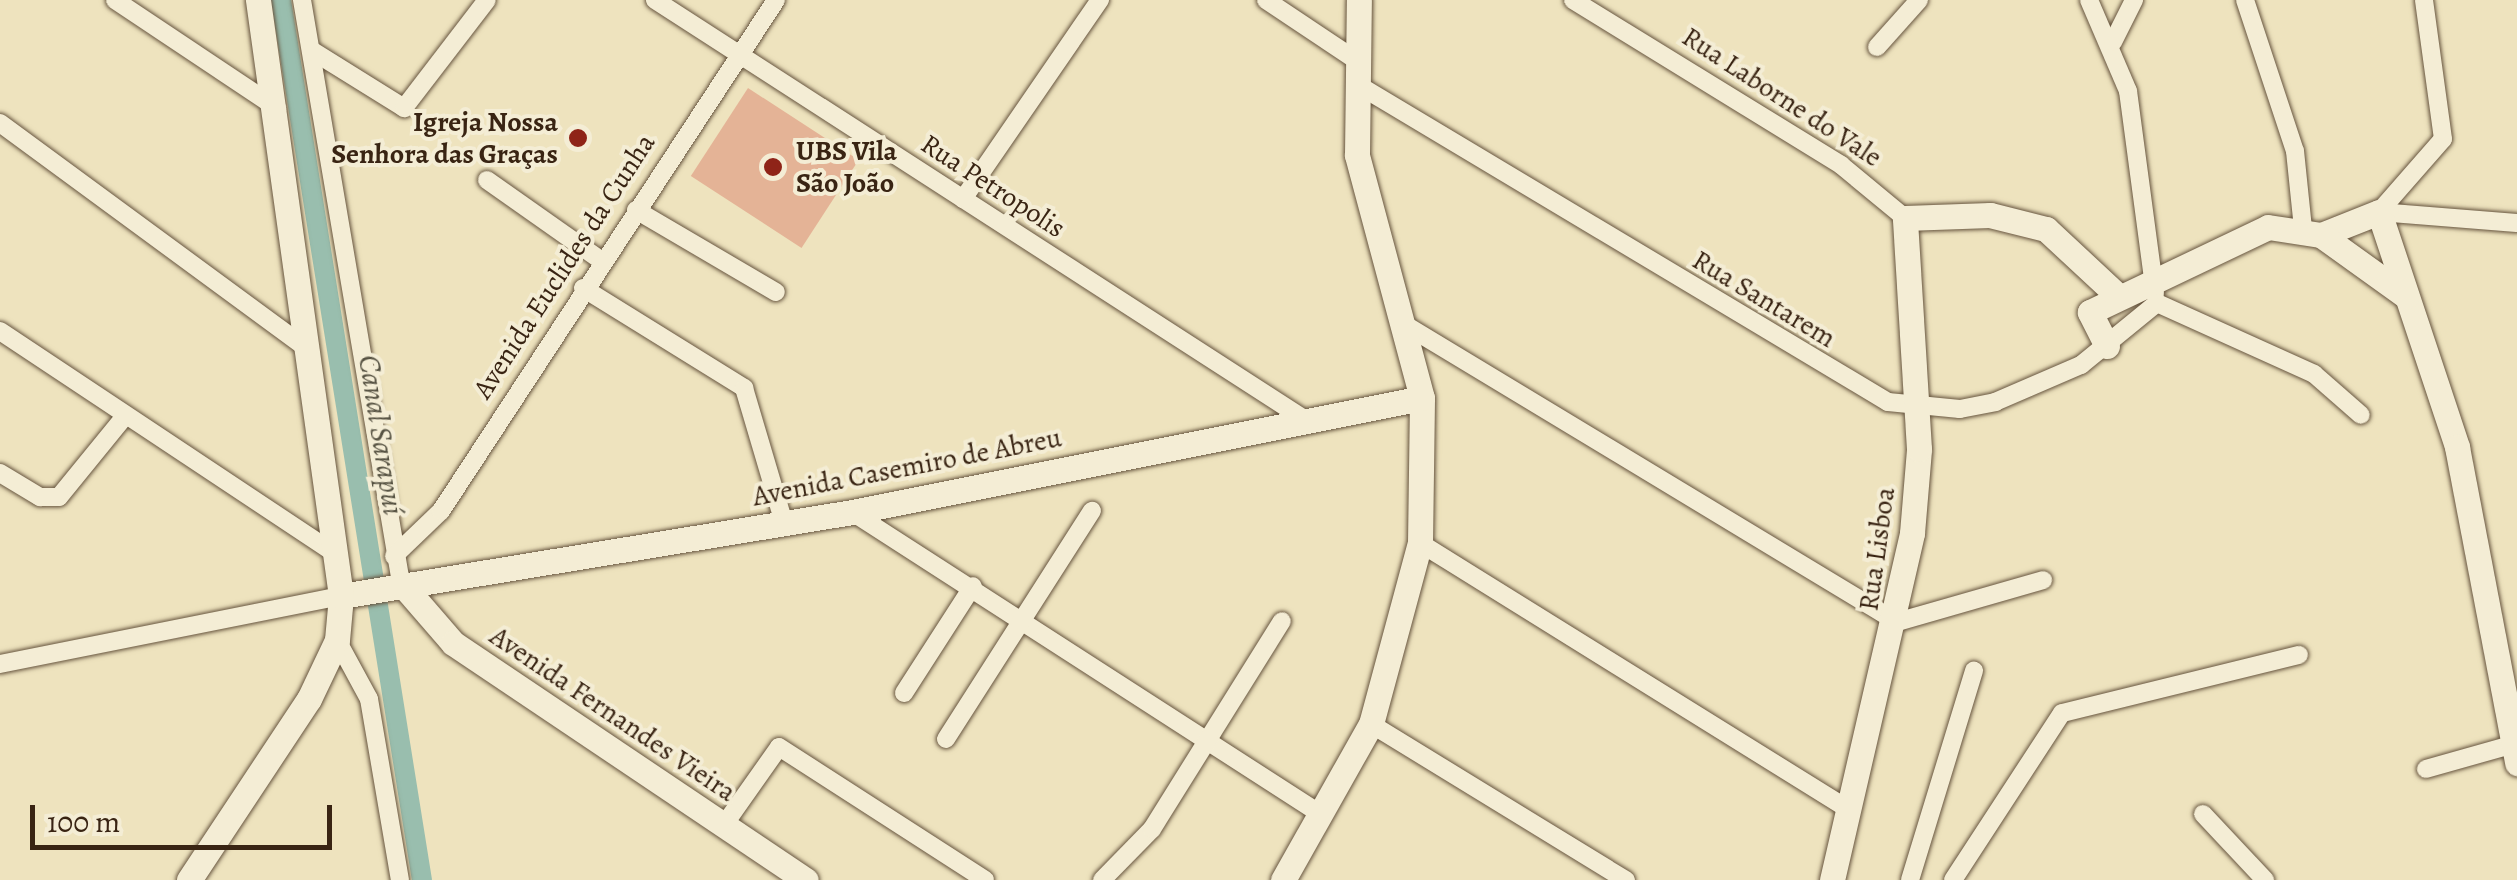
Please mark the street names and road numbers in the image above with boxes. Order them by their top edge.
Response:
street label: Rua Laborne do Vale [1676,20,1888,174]
street label: Avenida Euclides da Cunha [466,127,662,405]
street label: Rua Petropolis [915,127,1071,245]
street label: Rua Santarem [1686,243,1842,355]
street label: Avenida Casemiro de Abreu [750,421,1064,513]
street label: Rua Lisboa [1852,485,1902,613]
street label: Avenida Fernandes Vieira [484,619,742,809]

